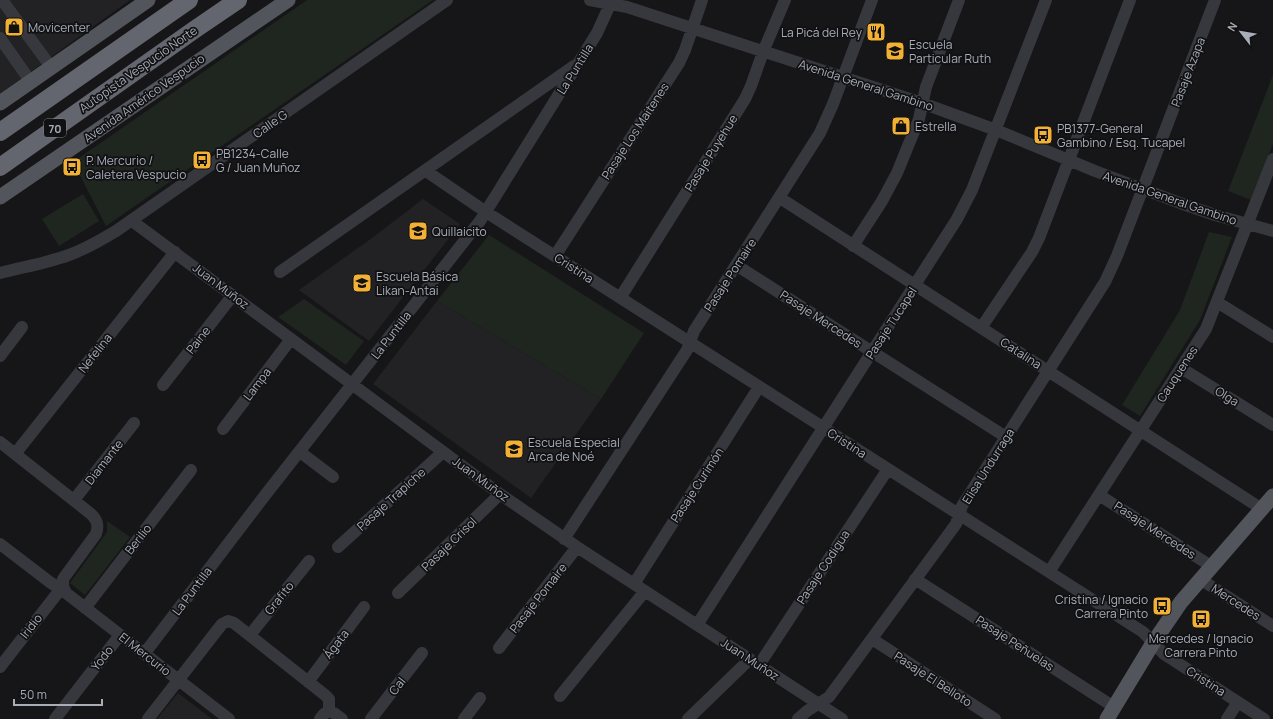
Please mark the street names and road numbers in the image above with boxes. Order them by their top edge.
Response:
street label: Autopista Vespucio Norte [76,22,200,116]
street label: Pasaje Azapa [1167,35,1209,109]
street label: La Puntilla [553,41,597,97]
street label: Avenida Américo Vespucio [80,50,208,146]
street label: Avenida General Gambino [796,55,936,115]
street label: Pasaje Los Maitenes [597,79,673,183]
street label: Calle G [249,106,291,142]
street label: Pasaje Puyehue [681,111,741,195]
road number: 70 [44,119,66,137]
street label: Avenida General Gambino [1101,167,1239,229]
street label: Pasaje Pomaire [700,235,760,315]
street label: Cristina [551,249,597,287]
street label: Juan Muñoz [189,259,253,313]
street label: Pasaje Tucapel [861,284,921,362]
street label: Pasaje Mercedes [777,286,865,352]
street label: La Puntilla [367,307,415,363]
street label: Paine [182,323,214,357]
street label: Nefelina [74,330,116,376]
street label: Catalina [997,333,1045,373]
street label: Cauquenes [1152,343,1202,405]
street label: Lampa [239,364,275,404]
street label: Olga [1212,382,1242,410]
street label: Cristina [824,424,870,462]
street label: Elisa Undurraga [958,425,1018,507]
street label: Diamante [81,436,127,488]
street label: Pasaje Curimón [666,444,728,526]
street label: Juan Muñoz [449,453,513,505]
street label: Pasaje Trapiche [353,464,429,534]
street label: Pasaje Mercedes [1111,497,1199,563]
street label: Pasaje Crisol [418,513,480,575]
street label: Berilio [121,520,155,558]
street label: Pasaje Codigua [793,527,853,607]
street label: Pasaje Pomaire [505,560,571,636]
street label: La Puntilla [168,563,216,619]
street label: Grafito [260,578,298,618]
street label: Mercedes [1208,580,1264,624]
street label: Iridio [16,610,46,642]
street label: Pasaje Peñuelas [973,611,1057,675]
street label: Ágata [319,626,353,662]
street label: El Mercurio [116,628,174,680]
street label: Juan Muñoz [718,634,782,684]
street label: Yodo [87,642,117,674]
street label: Pasaje El Belloto [891,647,975,711]
street label: Cristina [1183,662,1229,700]
street label: Cal [385,674,409,698]

